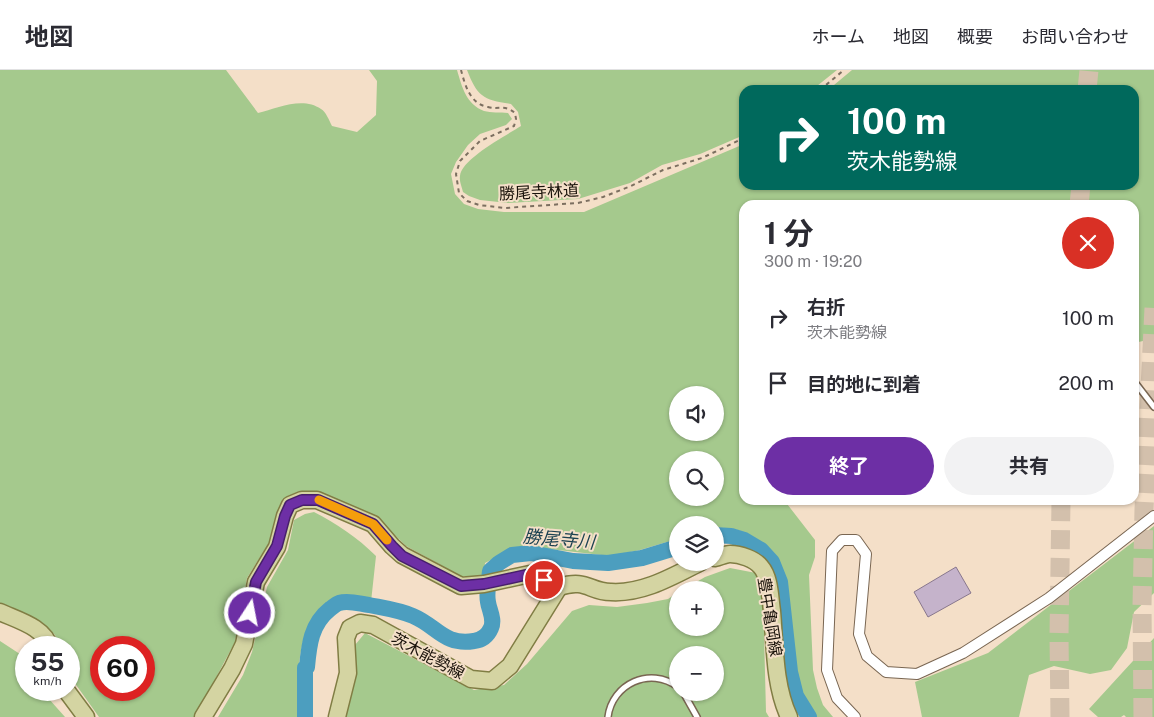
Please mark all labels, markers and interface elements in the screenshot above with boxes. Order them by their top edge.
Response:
text: 地図 [25,22,73,50]
text: ホーム [812,26,865,47]
text: 地図 [893,26,929,47]
text: 概要 [957,26,993,47]
text: お問い合わせ [1021,26,1129,47]
text: 100 m [847,101,946,142]
icon: right [764,105,829,170]
text: 茨木能勢線 [847,148,957,174]
street label: 勝尾寺林道 [499,180,579,204]
text: 1 分 [764,215,814,251]
button: close [1062,217,1114,269]
text: 300 m · 19:20 [764,252,862,271]
text: 右折 [807,296,845,318]
icon: right [764,304,792,332]
text: 100 m [1062,307,1114,329]
text: 茨木能勢線 [807,323,887,342]
icon: arrive [764,369,792,397]
text: 200 m [1058,372,1114,394]
text: 目的地に到着 [807,373,921,395]
map controls [669,386,724,701]
button: sound [669,386,724,441]
button: 終了 [764,437,934,495]
button: 共有 [944,437,1114,495]
button: search [669,451,724,506]
button: layers [669,516,724,571]
water label: 勝尾寺川 [522,525,598,553]
pin [523,559,565,601]
icon: arrive [530,566,558,594]
street label: 豊中亀岡線 [754,576,786,658]
button: + [669,581,724,636]
position arrow [223,586,275,638]
street label: 茨木能勢線 [388,629,468,683]
speed limit sign: 60 [90,636,155,701]
button: − [669,646,724,701]
text: 55 [31,647,64,677]
text: km/h [33,674,62,688]

